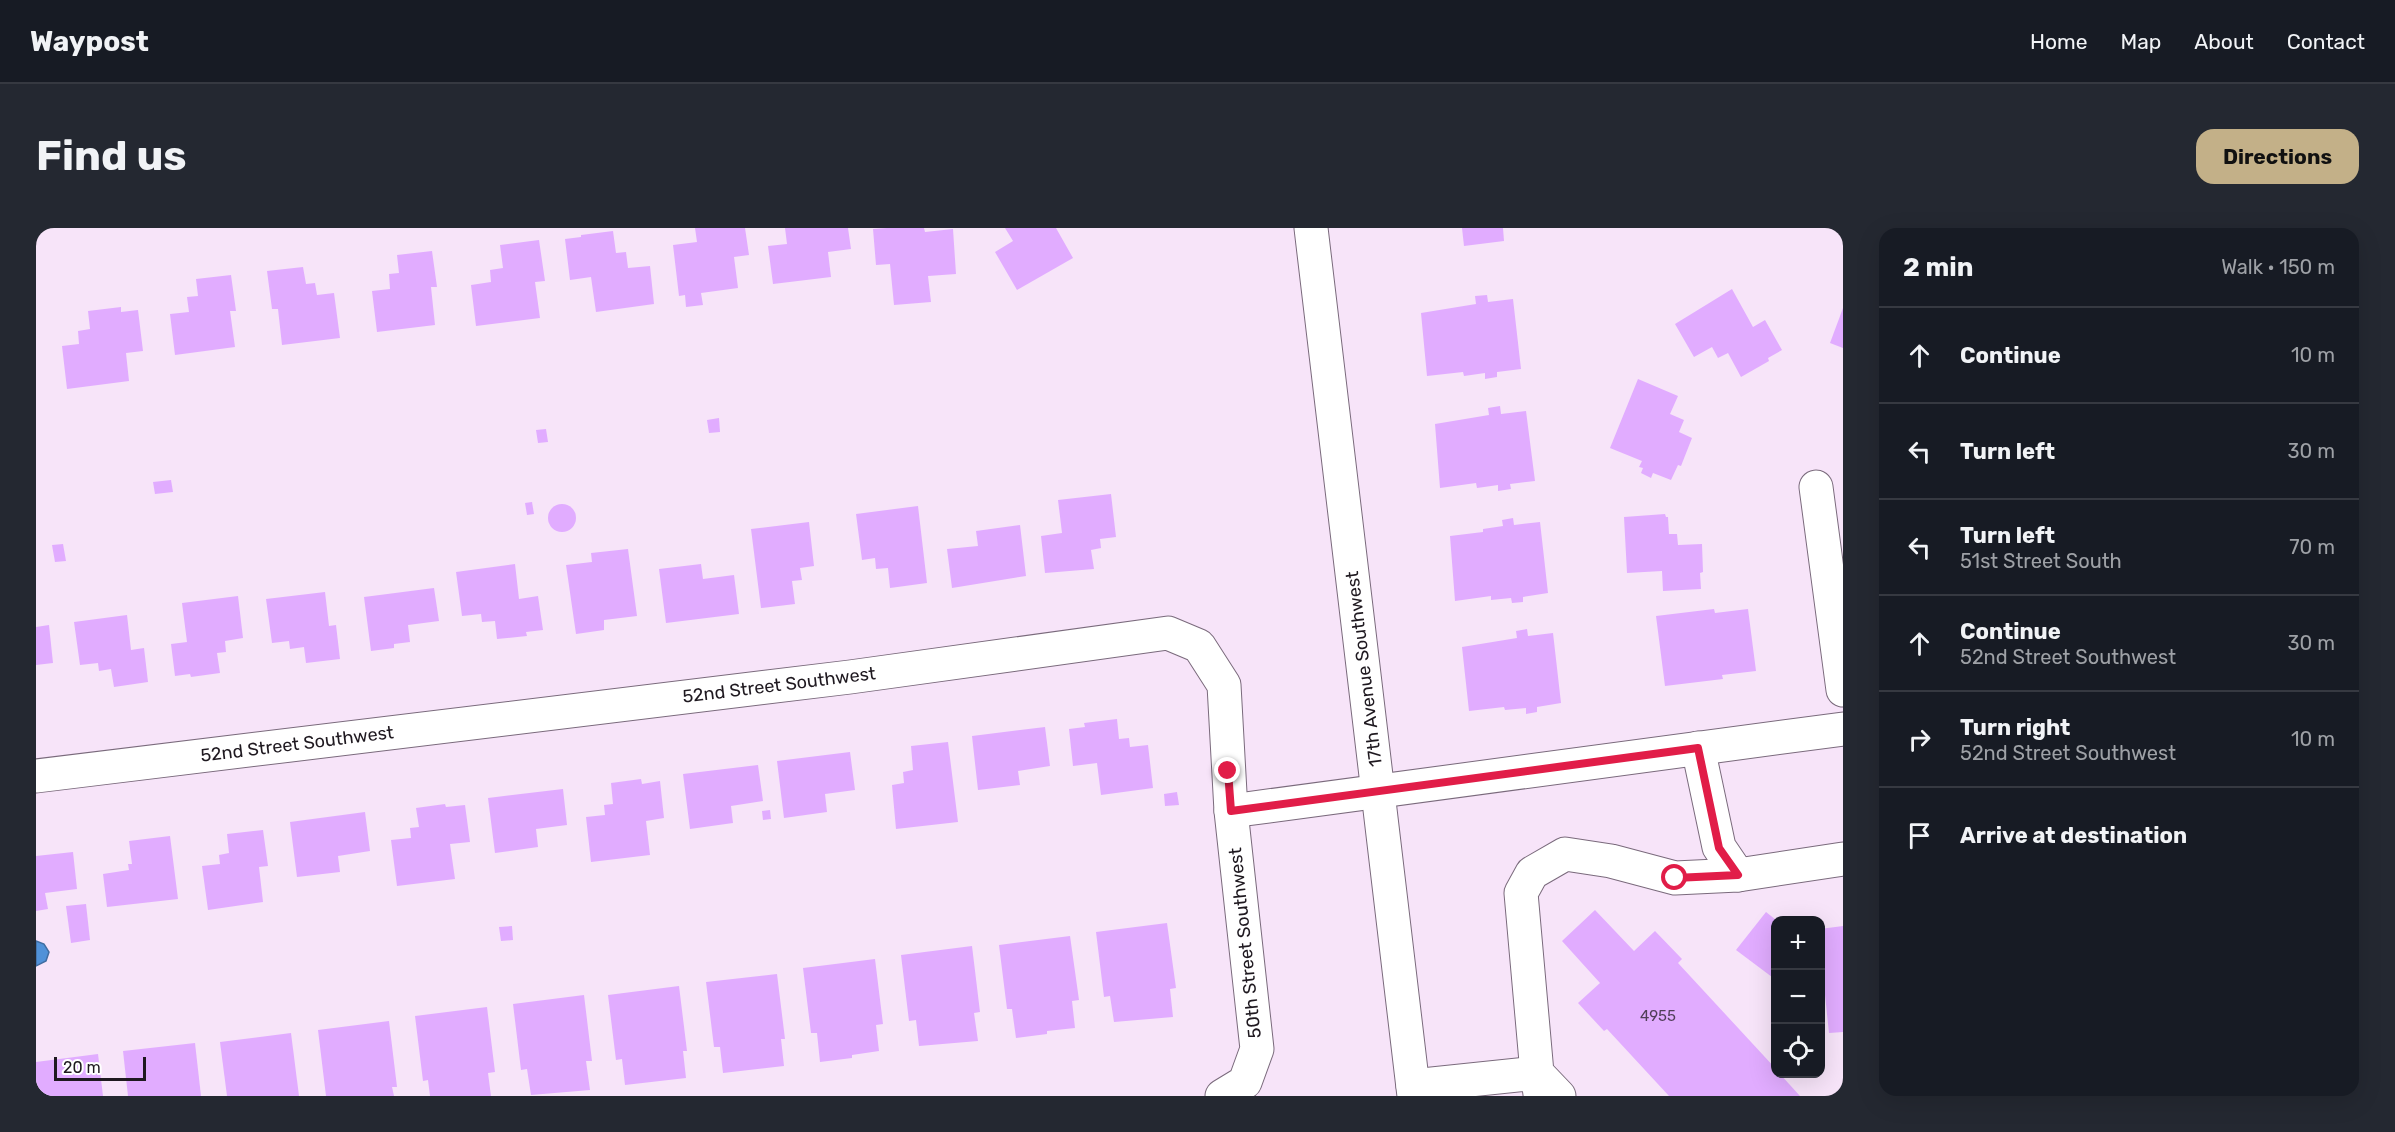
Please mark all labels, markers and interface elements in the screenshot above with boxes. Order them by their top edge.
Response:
text: Waypost [30,25,149,58]
text: Home [2030,29,2087,54]
text: Map [2120,29,2161,54]
text: About [2194,29,2254,54]
text: Contact [2287,29,2365,54]
button: Directions [2196,129,2359,184]
text: Find us [36,131,187,181]
text: 2 min [1903,252,1973,283]
text: Walk · 150 m [2221,255,2335,279]
icon: ahead [1903,339,1936,372]
text: Continue [1960,342,2061,369]
text: 10 m [2291,343,2335,367]
icon: left [1903,435,1936,468]
text: Turn left [1960,438,2055,465]
text: 30 m [2288,439,2335,463]
text: Turn left [1960,522,2055,549]
icon: left [1903,531,1936,564]
text: 70 m [2289,535,2335,559]
text: 51st Street South [1960,549,2122,573]
street label: 17th Avenue Southwest [1341,570,1387,768]
text: Continue [1960,618,2061,645]
icon: ahead [1903,627,1936,660]
text: 30 m [2288,631,2335,655]
text: 52nd Street Southwest [1960,645,2176,669]
street label: 52nd Street Southwest [681,662,877,708]
text: Turn right [1960,714,2070,741]
street label: 52nd Street Southwest [199,721,395,767]
icon: right [1903,723,1936,756]
text: 10 m [2291,727,2335,751]
text: 52nd Street Southwest [1960,741,2176,765]
route end [1214,757,1240,783]
icon: arrive [1903,819,1936,852]
text: Arrive at destination [1960,822,2187,849]
street label: 50th Street Southwest [1224,847,1266,1039]
route start [1661,864,1687,890]
map controls [1771,916,1825,1078]
button: + [1771,916,1825,970]
button: − [1771,970,1825,1024]
house number: 4955 [1640,1007,1676,1025]
button: locate [1771,1024,1825,1078]
scale bar [54,1054,146,1082]
text: 20 m [63,1058,101,1077]

